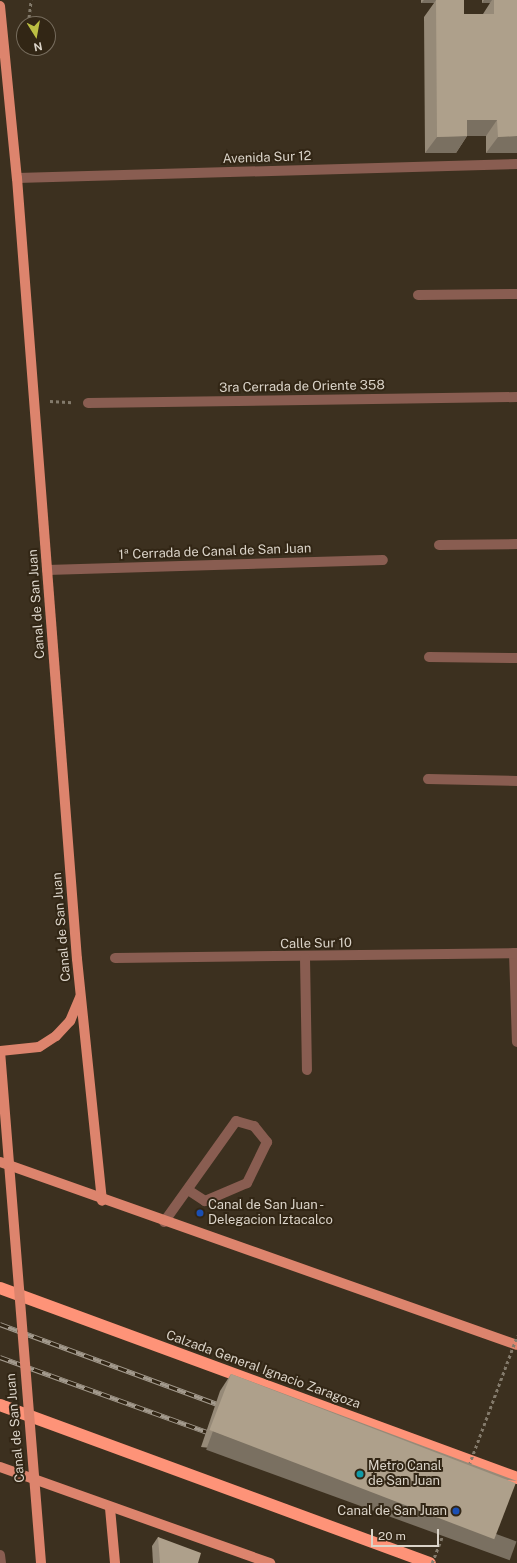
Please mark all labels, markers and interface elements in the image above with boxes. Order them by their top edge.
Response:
north arrow [16,16,56,56]
text: N [33,40,43,54]
street label: Avenida Sur 12 [222,149,312,167]
street label: 3ra Cerrada de Oriente 358 [219,378,385,396]
street label: 1ª Cerrada de Canal de San Juan [118,541,312,563]
street label: Canal de San Juan [25,549,49,659]
street label: Canal de San Juan [49,872,75,982]
street label: Calle Sur 10 [280,936,352,952]
place label: Canal de San Juan - Delegacion Iztacalco [208,1198,333,1229]
marker: Canal de San Juan - Delegacion Iztacalco [195,1208,205,1218]
street label: Calzada General Ignacio Zaragoza [164,1327,362,1413]
street label: Canal de San Juan [3,1373,29,1483]
place label: Metro Canal de San Juan [368,1459,442,1490]
marker: Metro Canal de San Juan [355,1469,365,1479]
place label: Canal de San Juan [337,1503,447,1519]
marker: Canal de San Juan [450,1505,462,1517]
scale bar [373,1521,441,1547]
text: 20 m [378,1529,406,1543]

